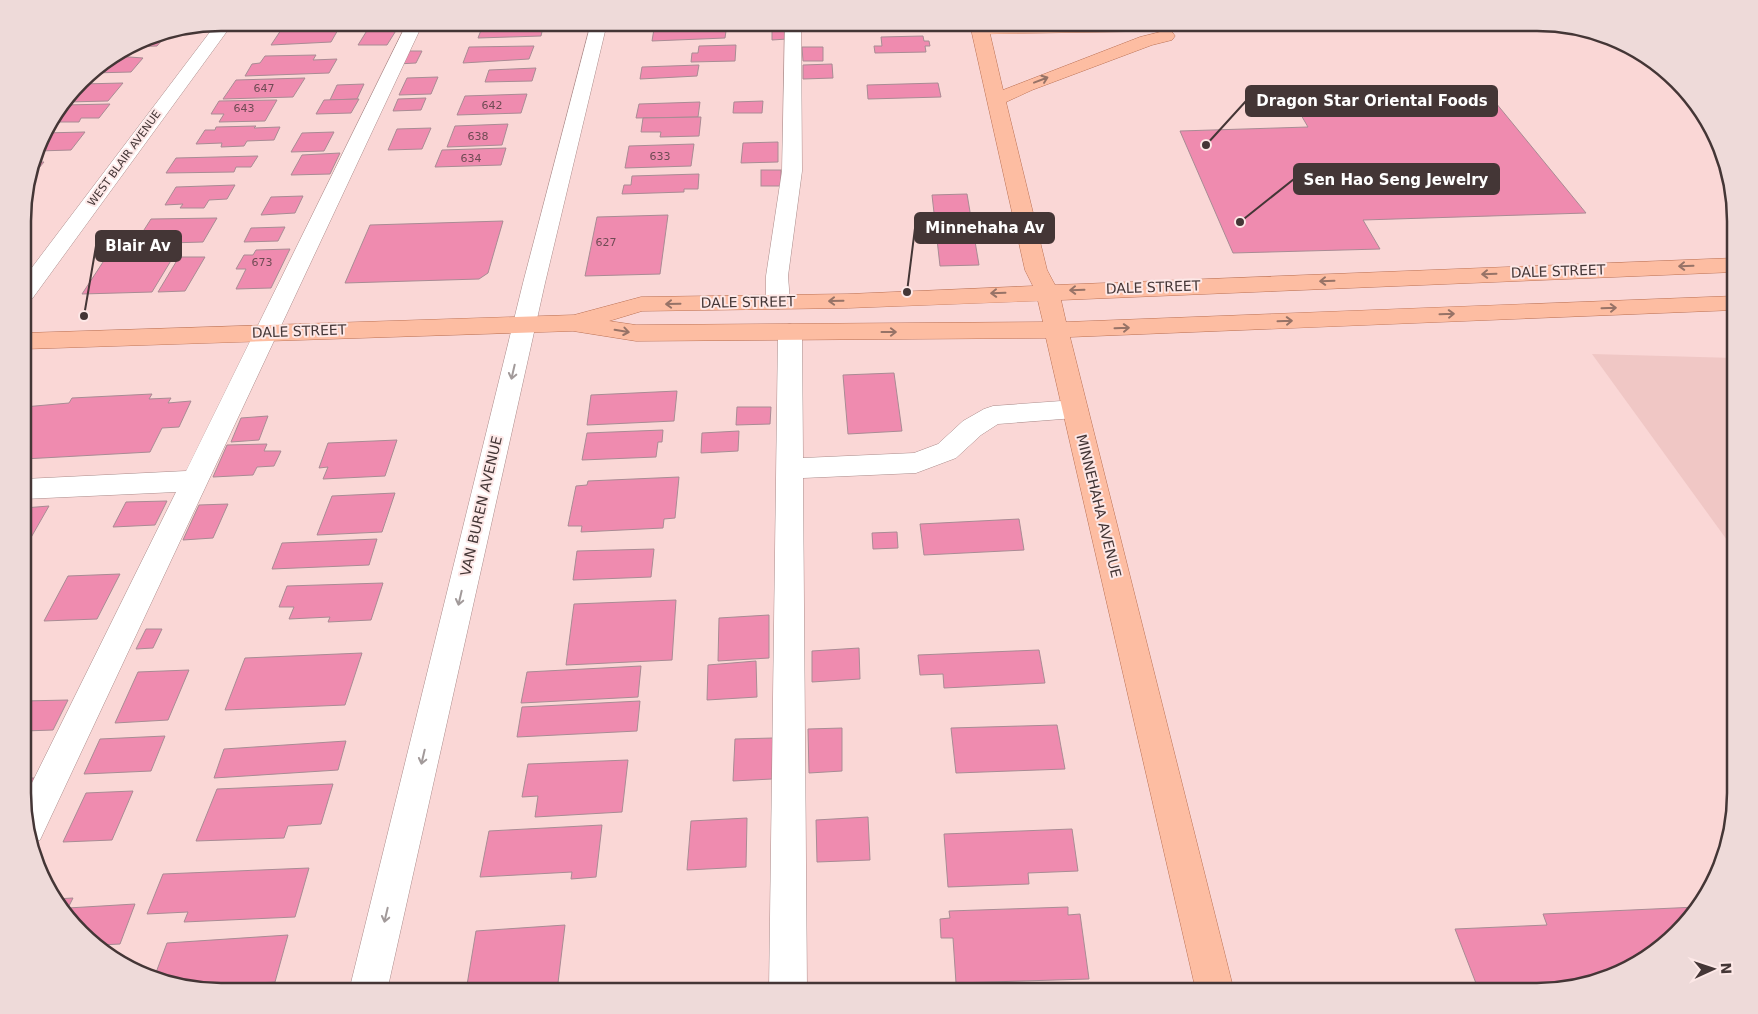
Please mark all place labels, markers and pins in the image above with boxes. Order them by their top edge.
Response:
callout: Dragon Star Oriental Foods [1246,86,1497,116]
callout: Sen Hao Seng Jewelry [1294,164,1499,194]
callout: Minnehaha Av [915,213,1054,243]
callout: Blair Av [96,231,181,261]

